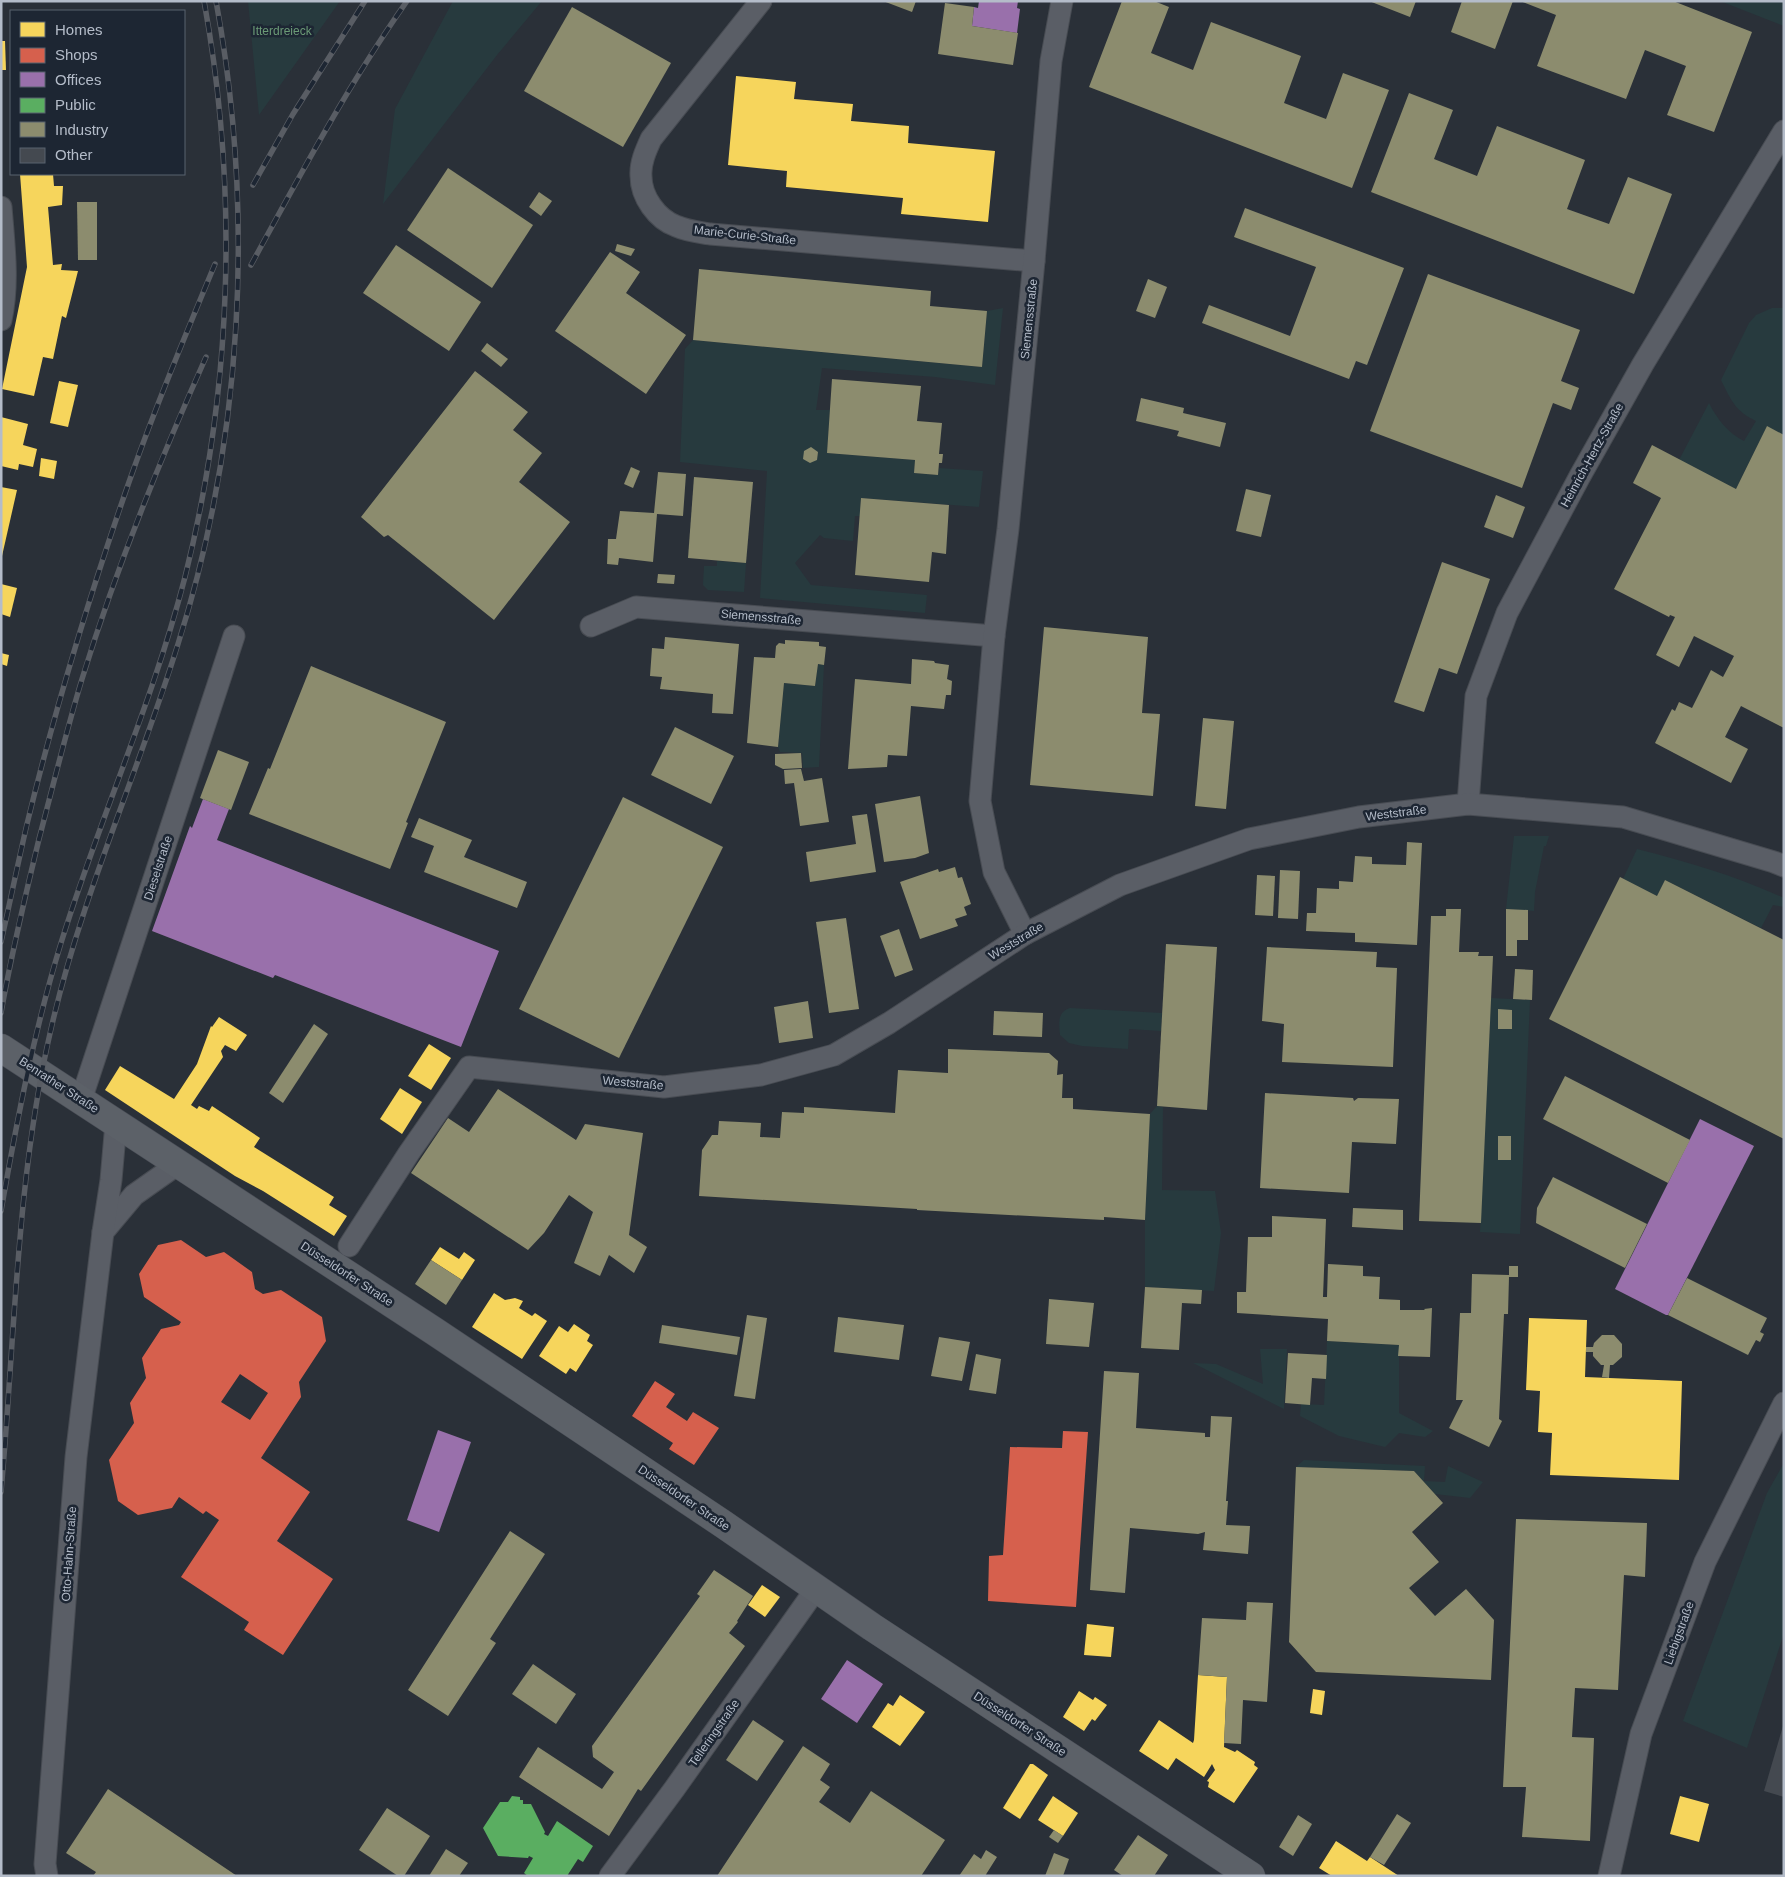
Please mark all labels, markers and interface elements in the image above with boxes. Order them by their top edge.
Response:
legend [10,10,185,175]
text: Homes [55,21,103,38]
park label: Itterdreieck [252,24,313,38]
text: Shops [55,46,98,63]
text: Offices [55,71,101,88]
text: Public [55,96,96,113]
text: Industry [55,121,109,138]
text: Other [55,146,93,163]
street label: Marie-Curie-Straße [693,223,797,247]
street label: Siemensstraße [1018,278,1040,360]
street label: Heinrich-Hertz-Straße [1558,400,1627,509]
street label: Siemensstraße [720,607,802,628]
street label: Weststraße [1365,802,1428,824]
street label: Dieselstraße [141,834,175,902]
street label: Weststraße [986,919,1046,963]
street label: Benrather Straße [17,1054,102,1116]
street label: Weststraße [602,1073,664,1093]
street label: Düsseldorfer Straße [298,1239,396,1309]
street label: Düsseldorfer Straße [636,1462,733,1534]
street label: Otto-Hahn-Straße [59,1506,79,1602]
street label: Liebigstraße [1661,1599,1697,1666]
street label: Düsseldorfer Straße [971,1689,1069,1759]
street label: Telleringstraße [686,1696,742,1769]

